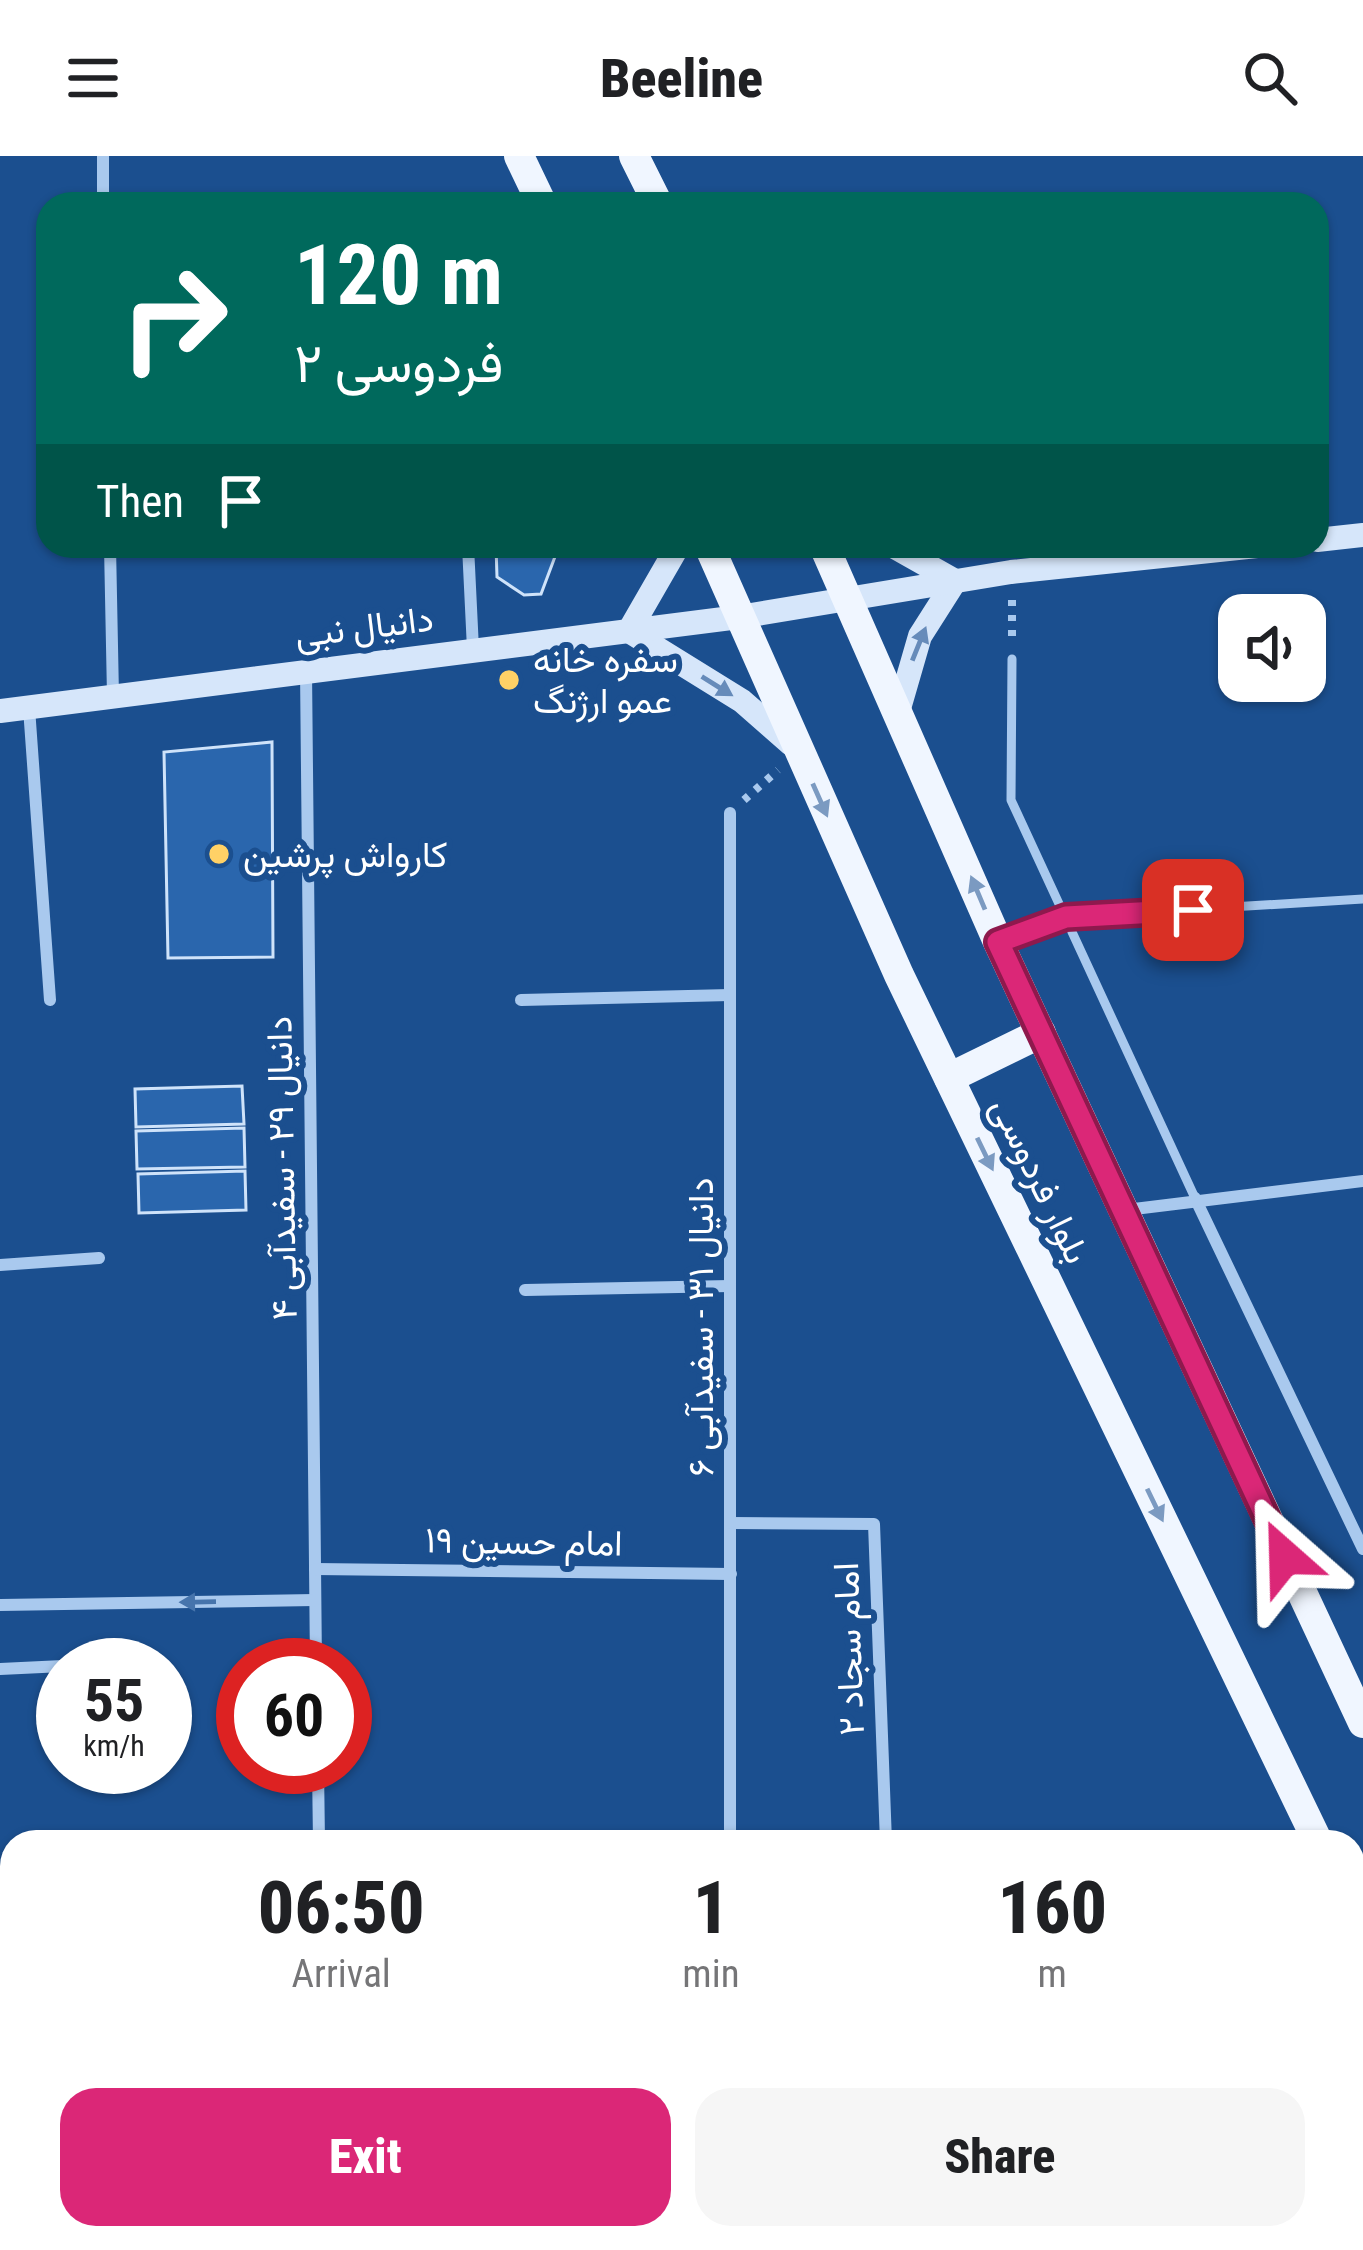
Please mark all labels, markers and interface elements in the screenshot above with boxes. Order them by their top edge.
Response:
icon: menu [60,45,126,111]
icon: search [1237,45,1303,111]
text: Beeline [600,47,763,110]
text: 120 m [294,226,503,325]
icon: right [96,240,252,396]
text: فردوسی ۲ [294,332,503,395]
icon: arrive [208,468,274,534]
text: Then [96,475,184,528]
map controls [1218,594,1326,702]
button: sound [1218,594,1326,702]
street label: دانیال نبی [293,598,436,656]
one-way arrow [910,625,929,661]
place label: سفره خانه عمو ارژنگ [533,639,678,723]
marker: سفره خانه عمو ارژنگ [496,667,522,693]
one-way arrow [700,675,734,696]
one-way arrow [811,783,831,818]
place label: کارواش پرشین [243,834,448,879]
marker: کارواش پرشین [206,841,232,867]
pin [1142,859,1244,961]
one-way arrow [968,875,987,911]
icon: arrive [1160,877,1226,943]
street label: دانیال ۲۹ - سفیدآبی ۴ [258,1015,306,1320]
street label: بلوار فردوسی [981,1091,1098,1271]
one-way arrow [975,1137,995,1172]
street label: دانیال ۳۱ - سفیدآبی ۶ [680,1177,722,1477]
one-way arrow [1145,1488,1165,1523]
position arrow [1222,1494,1348,1620]
street label: امام حسین ۱۹ [425,1519,623,1567]
street label: امام سجاد ۲ [825,1562,875,1736]
one-way arrow [178,1592,216,1611]
speed limit sign: 60 [216,1638,372,1794]
text: 55 [84,1665,144,1736]
text: km/h [83,1728,145,1763]
text: 06:50 [258,1866,425,1951]
text: 1 [693,1866,729,1951]
text: 160 [997,1866,1107,1951]
text: Arrival [292,1951,391,1997]
text: min [682,1951,740,1997]
text: m [1038,1951,1067,1997]
button: Exit [60,2088,671,2226]
button: Share [695,2088,1305,2226]

